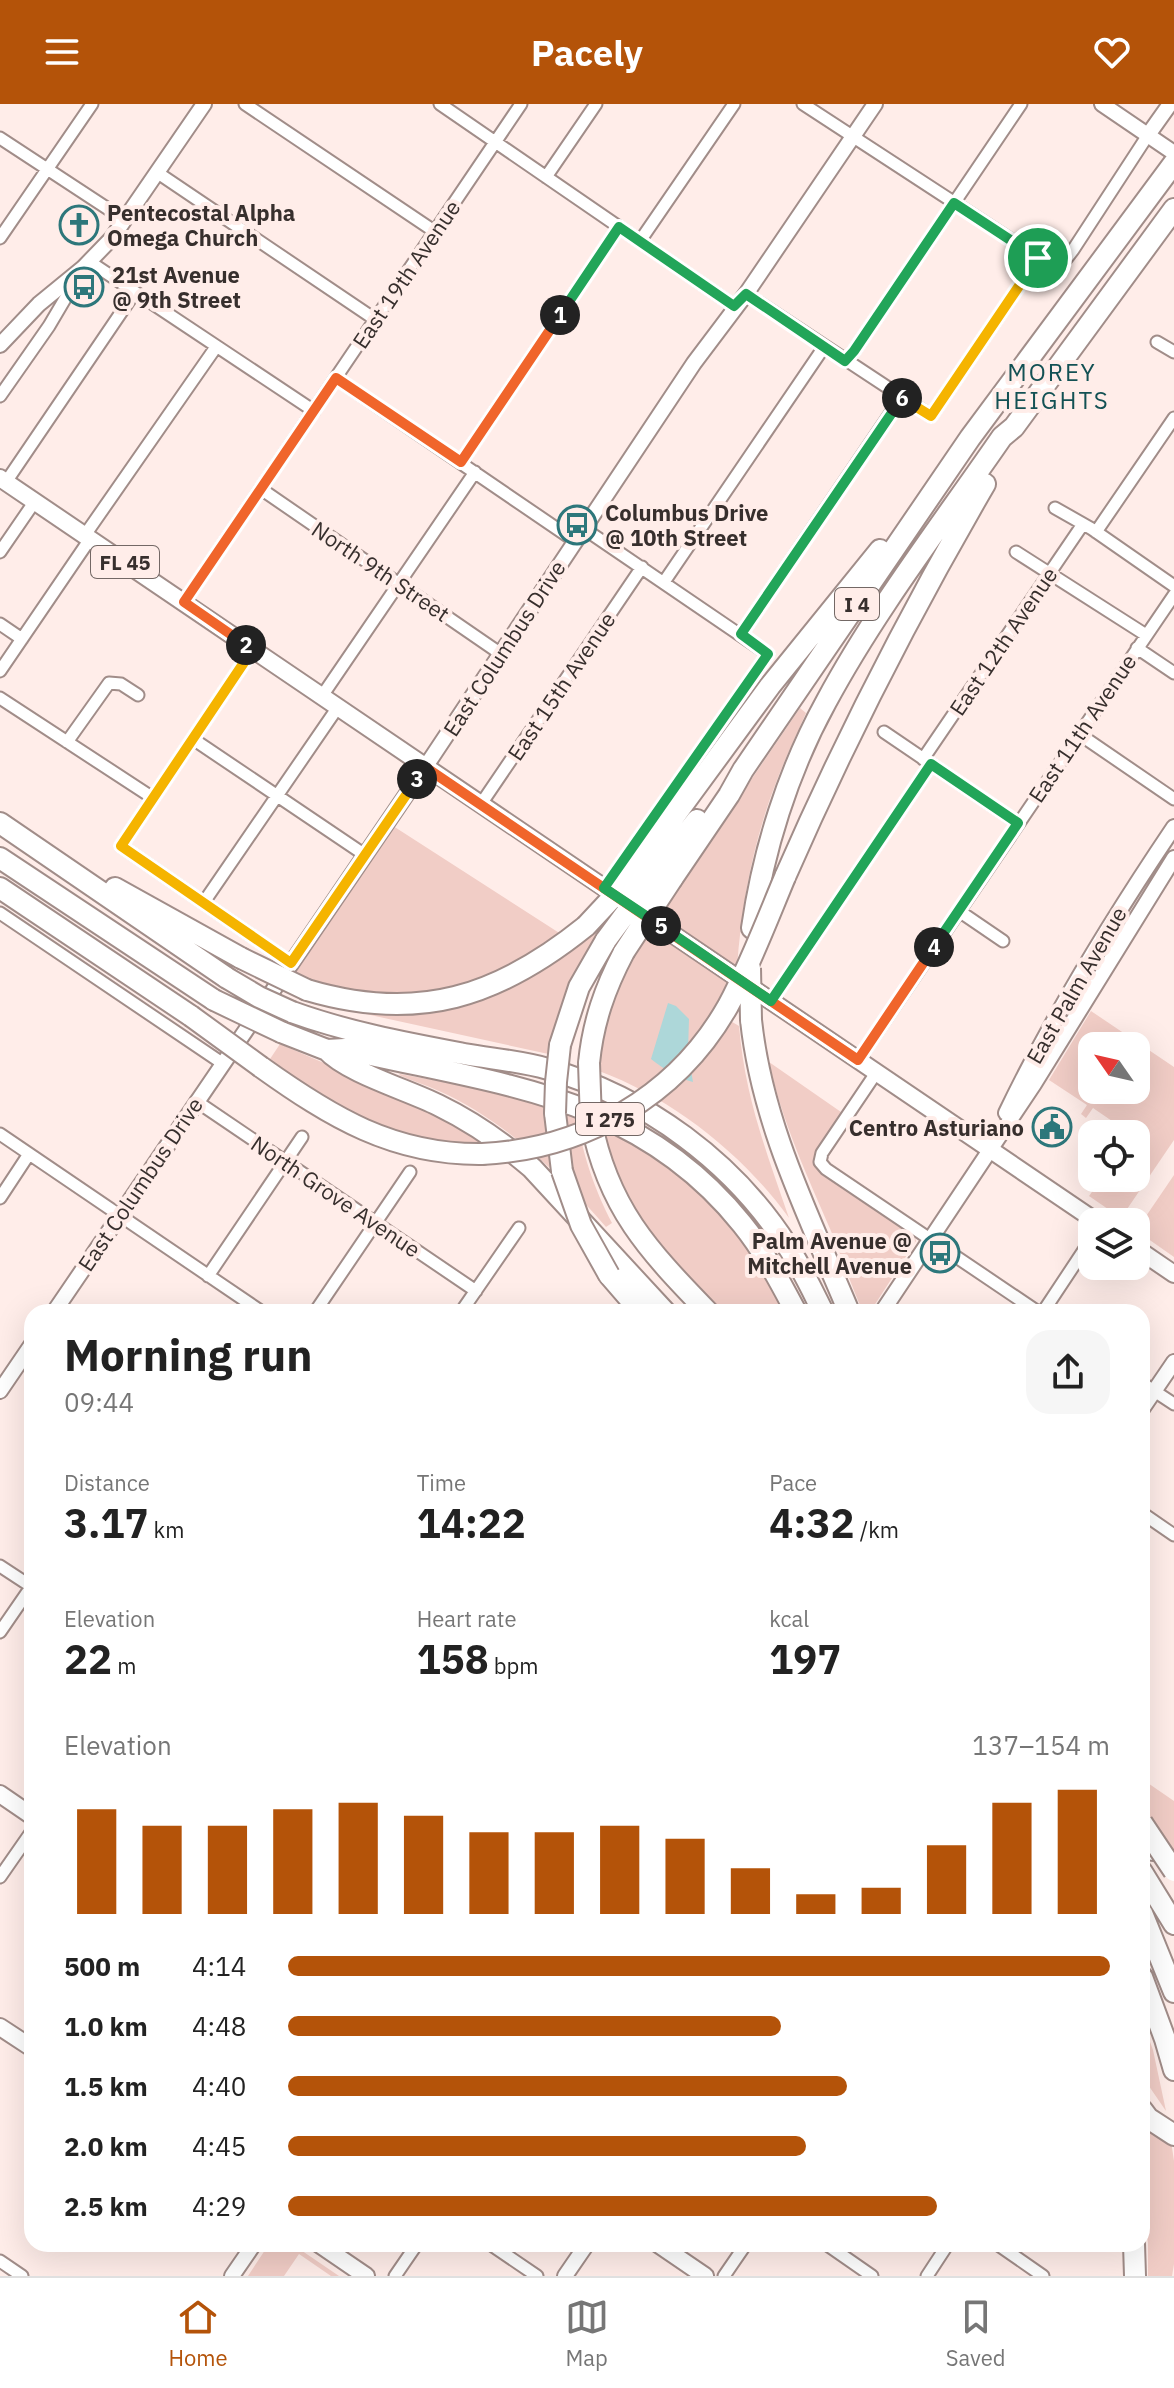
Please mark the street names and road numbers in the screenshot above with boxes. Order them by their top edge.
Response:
street label: East 19th Avenue [346,194,466,354]
street label: North 9th Street [306,514,456,628]
road number: FL 45 [91,546,159,578]
street label: East Columbus Drive [436,555,572,741]
street label: East 12th Avenue [943,561,1063,721]
road number: I 4 [835,588,879,620]
street label: East 15th Avenue [501,606,621,766]
street label: East 11th Avenue [1022,648,1142,808]
street label: East Palm Avenue [1019,901,1133,1069]
street label: East Columbus Drive [71,1091,209,1277]
road number: I 275 [576,1103,644,1135]
street label: North Grove Avenue [246,1129,426,1263]

